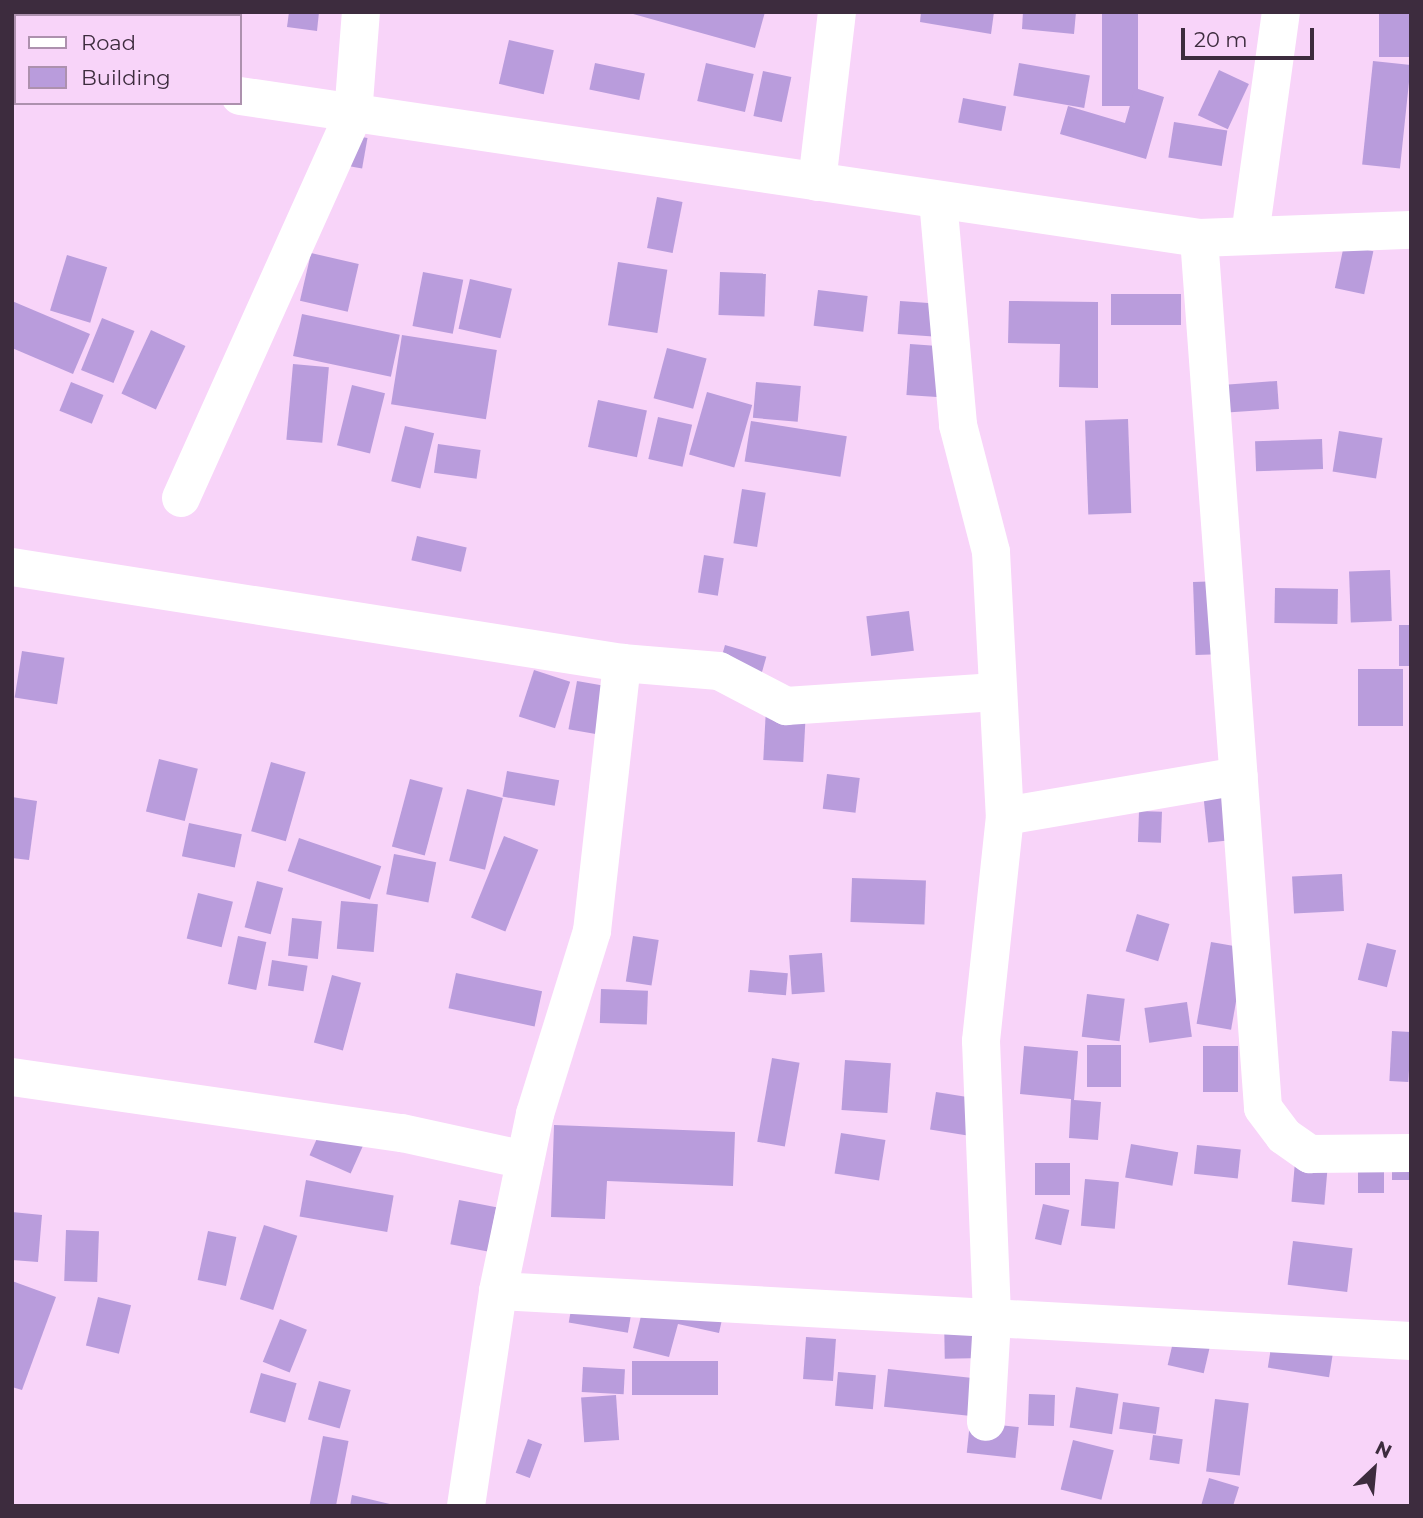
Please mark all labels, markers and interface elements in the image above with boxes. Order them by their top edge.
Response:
legend [14,14,242,105]
scale bar [1185,14,1318,58]
text: 20 m [1194,27,1248,52]
text: Road [81,30,136,55]
text: Building [81,65,171,90]
north arrow [1339,1434,1409,1504]
text: N [1371,1436,1395,1463]

